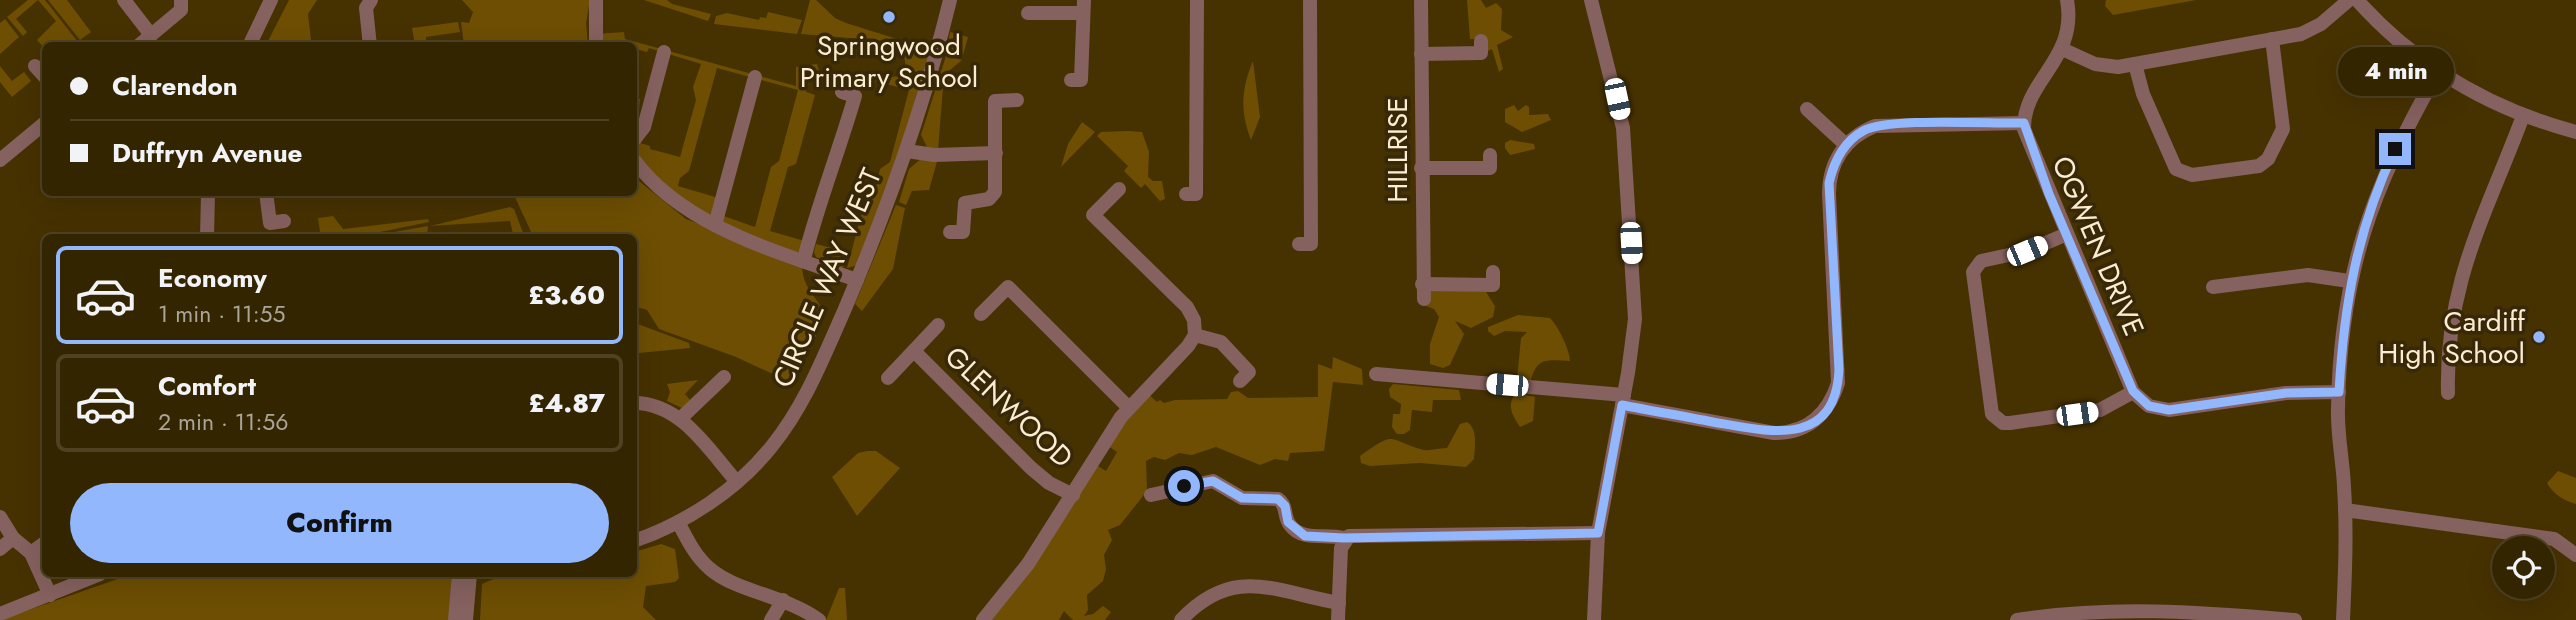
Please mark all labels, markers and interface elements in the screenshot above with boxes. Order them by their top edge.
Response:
marker: Springwood Primary School [881,9,897,25]
place label: Springwood Primary School [800,25,978,98]
callout: 4 min [2337,47,2453,96]
text: 4 min [2365,54,2427,88]
text: Clarendon [112,67,238,105]
car [1603,76,1632,122]
street label: HILLRISE [1377,97,1418,203]
route end [2379,133,2411,165]
text: Duffryn Avenue [112,134,302,172]
street label: OGWEN DRIVE [2042,150,2154,342]
street label: CIRCLE WAY WEST [762,162,892,394]
car [1620,221,1643,265]
car [2004,233,2051,269]
text: Economy [158,259,267,297]
icon: car [74,264,137,327]
text: £3.60 [528,276,605,314]
text: 1 min · 11:55 [158,297,286,331]
place label: Cardiff High School [2378,301,2526,374]
marker: Cardiff High School [2531,329,2547,345]
street label: GLENWOOD [936,337,1082,477]
text: Comfort [158,367,256,405]
icon: car [74,372,137,435]
car [1486,373,1529,397]
text: £4.87 [528,384,605,422]
car [2055,401,2100,427]
text: 2 min · 11:56 [158,405,289,439]
route start [1168,470,1200,502]
button: Confirm [70,483,609,563]
map controls [2492,536,2555,599]
button: locate [2492,536,2555,599]

